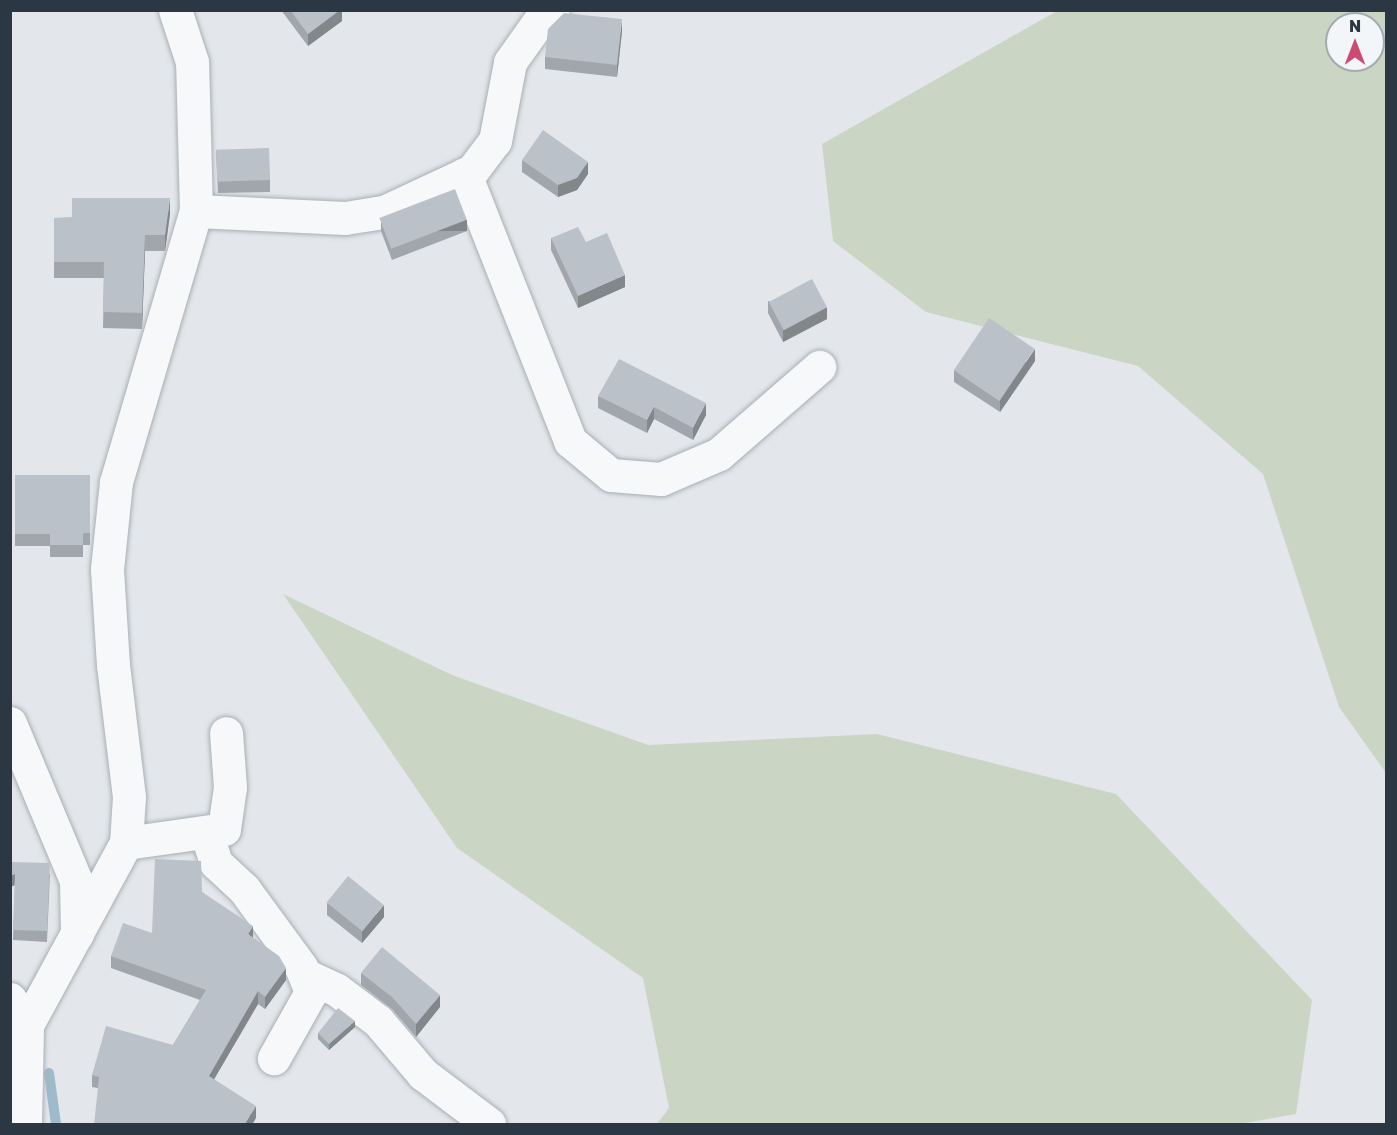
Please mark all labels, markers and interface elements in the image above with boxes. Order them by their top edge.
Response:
north arrow [1325,12,1385,72]
text: N [1349,16,1361,36]

